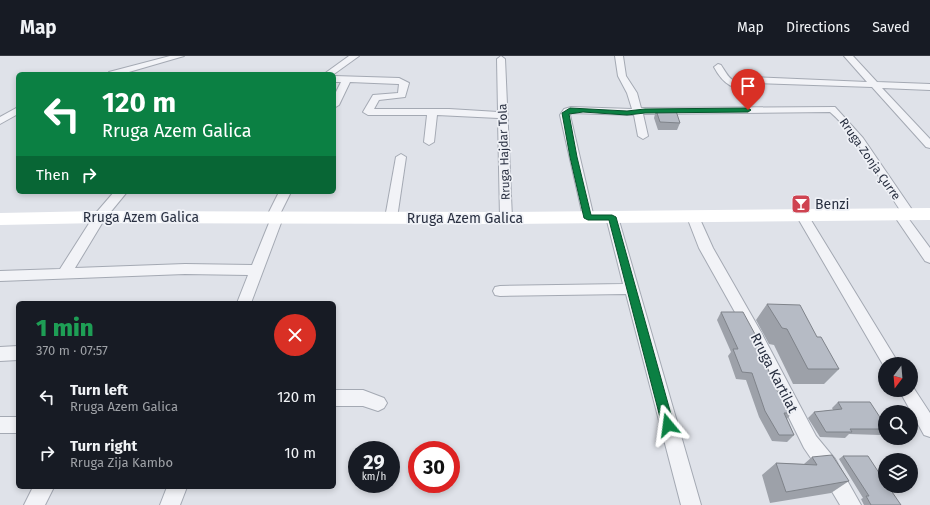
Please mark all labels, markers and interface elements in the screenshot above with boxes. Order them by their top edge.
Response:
text: Map [20,16,57,39]
text: Map [737,19,764,36]
text: Directions [786,19,850,36]
text: Saved [872,19,910,36]
pin [731,69,765,110]
icon: arrive [737,75,759,97]
text: 120 m [102,86,176,119]
icon: left [36,88,88,140]
street label: Rruga Hajdar Tola [495,103,513,201]
street label: Rruga Zonja Çurre [837,115,903,203]
text: Rruga Azem Galica [102,120,252,142]
icon: right [78,164,100,186]
text: Then [36,166,70,184]
bar icon: Benzi [790,193,812,215]
place label: Benzi [815,196,849,213]
street label: Rruga Azem Galica [83,209,199,226]
street label: Rruga Azem Galica [407,210,523,227]
text: 1 min [36,314,94,342]
button: close [274,314,316,356]
street label: Rruga Kartilat [747,330,802,417]
text: 370 m · 07:57 [36,343,108,358]
north arrow [878,357,918,397]
map controls [878,357,918,493]
text: Turn left [70,381,128,399]
icon: left [36,386,58,408]
text: 120 m [277,388,316,406]
text: Rruga Azem Galica [70,399,178,414]
position arrow [647,404,689,446]
button: search [878,405,918,445]
text: Turn right [70,437,137,455]
speed limit sign: 30 [408,441,460,493]
icon: right [36,442,58,464]
text: 10 m [284,444,316,462]
text: 29 [363,450,385,474]
button: layers [878,453,918,493]
text: Rruga Zija Kambo [70,455,173,470]
text: km/h [362,471,386,483]

